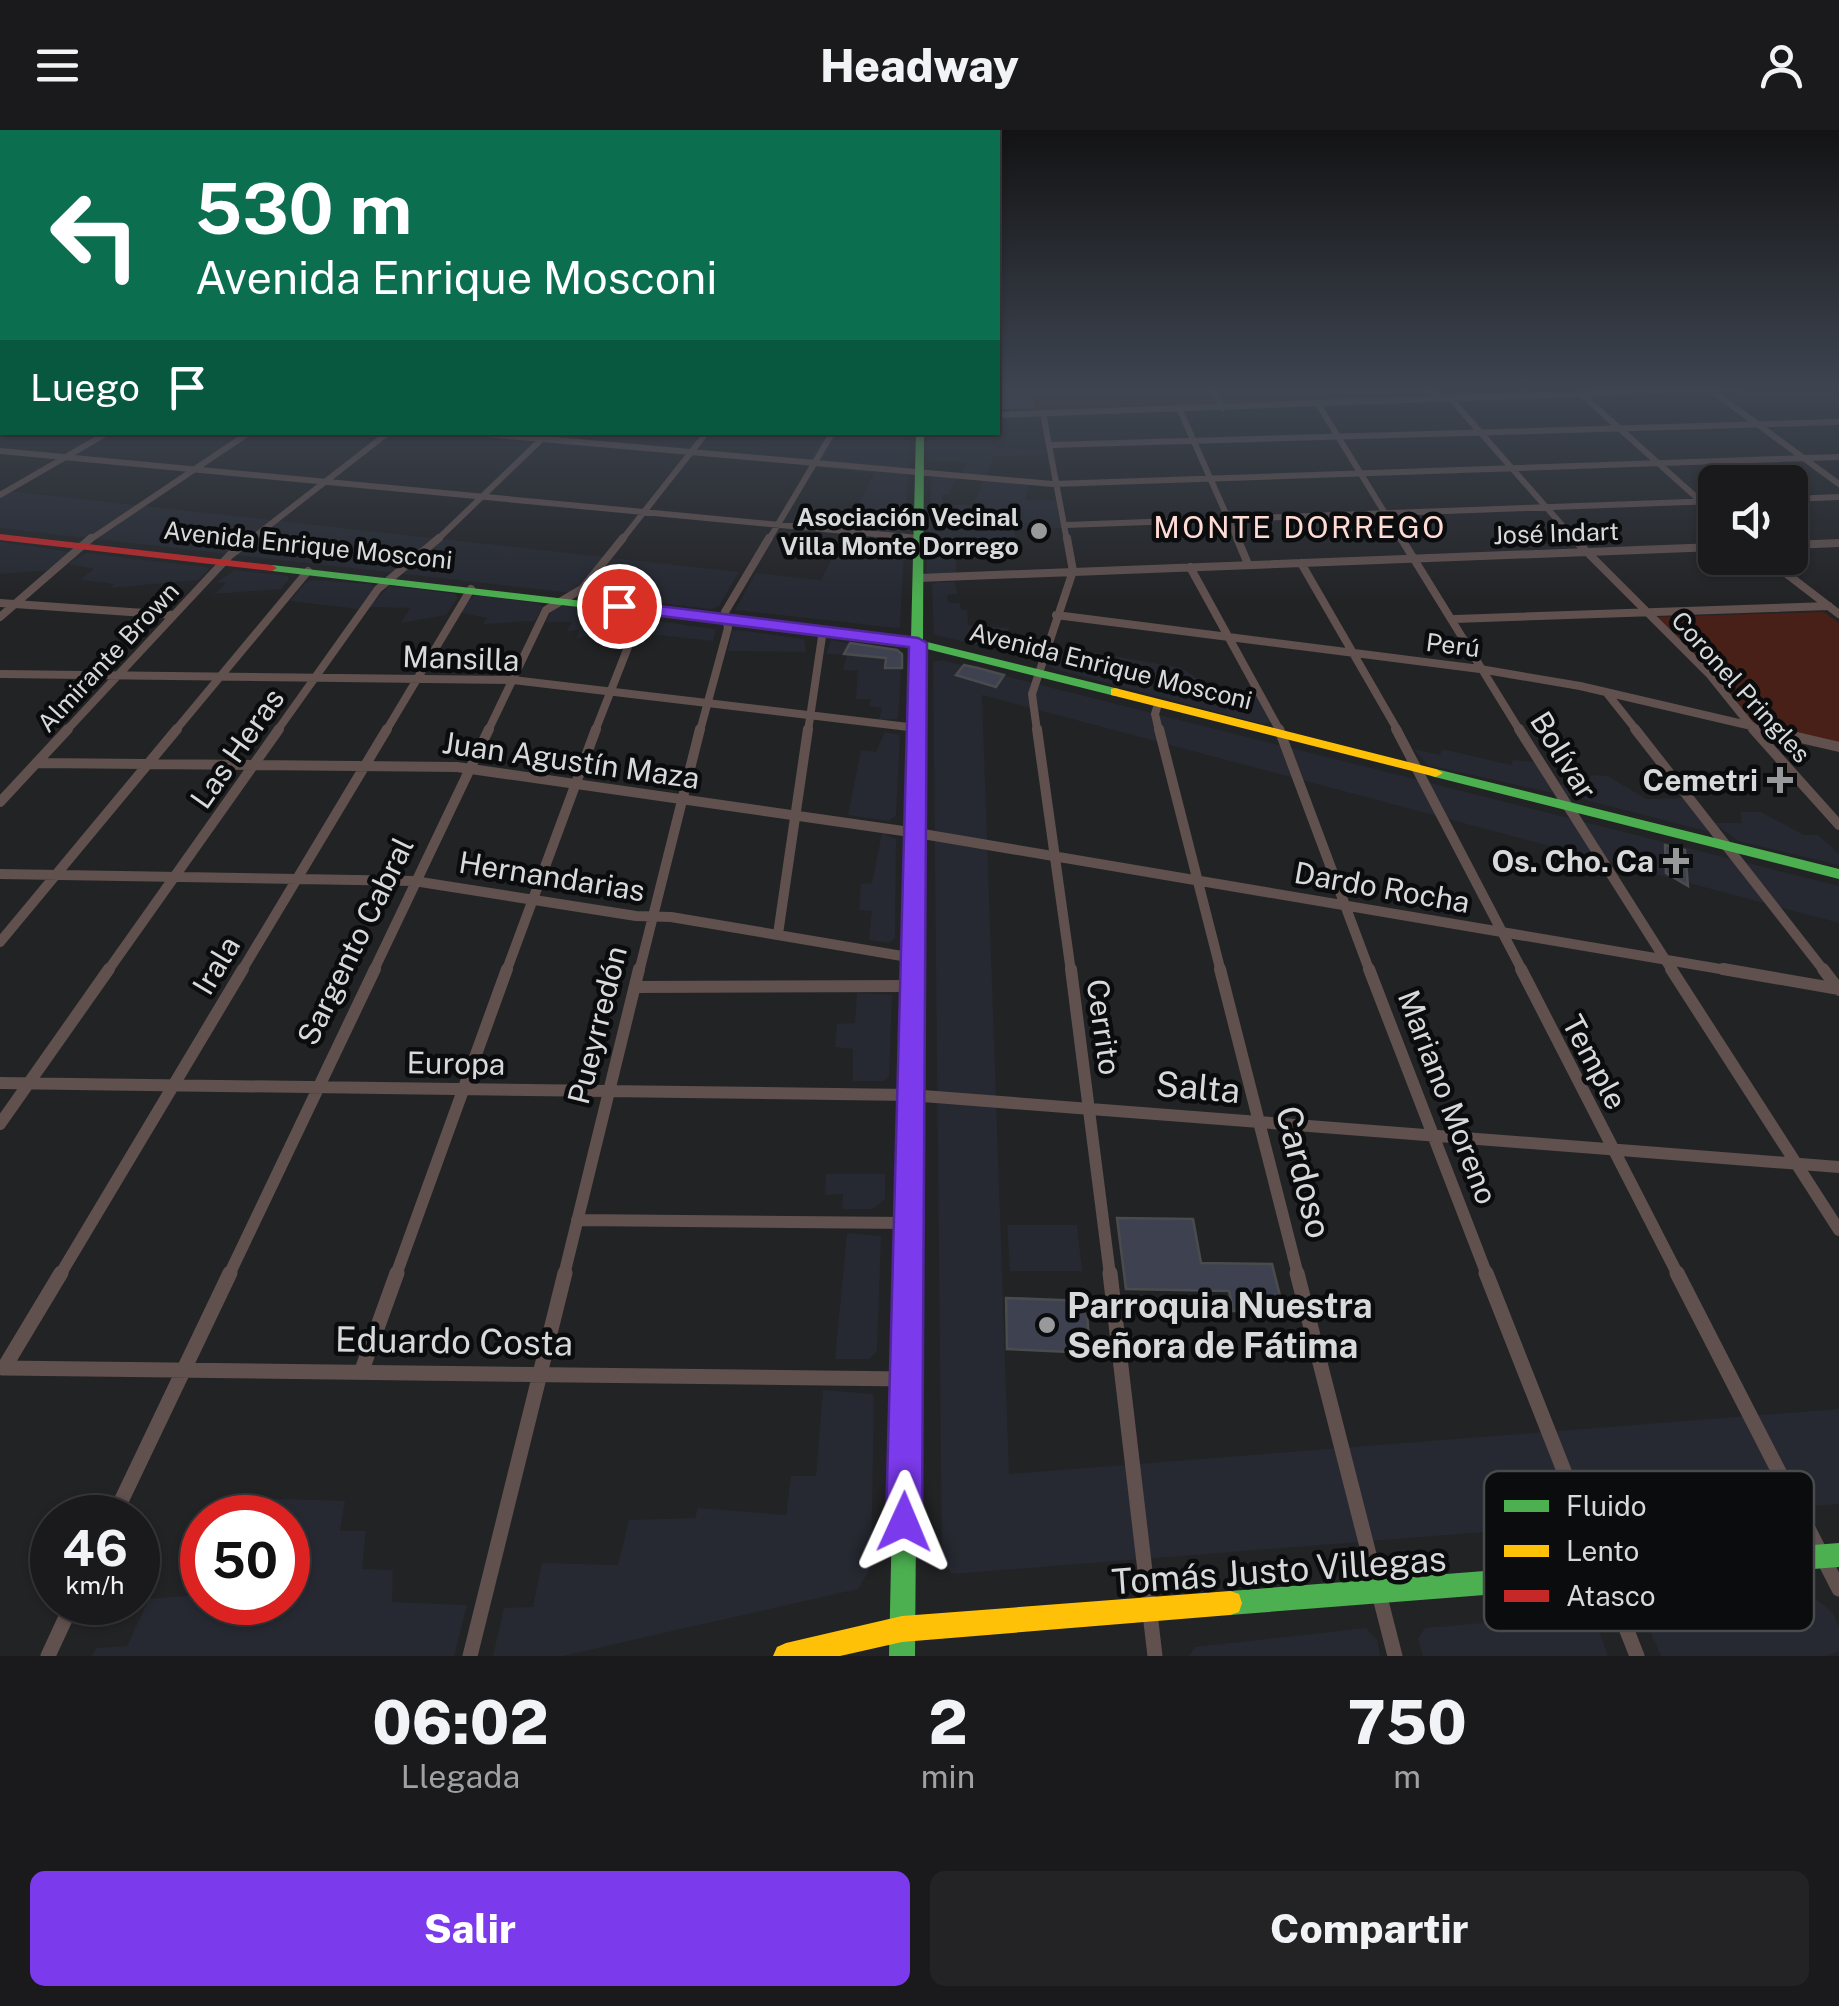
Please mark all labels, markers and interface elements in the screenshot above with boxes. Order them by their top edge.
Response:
icon: menu [30,38,85,93]
icon: person [1754,38,1809,93]
text: Headway [820,39,1019,92]
text: 530 m [195,167,412,250]
icon: left [30,170,160,300]
text: Avenida Enrique Mosconi [195,251,717,304]
icon: arrive [160,360,215,415]
text: Luego [30,365,140,410]
map controls [1698,465,1808,575]
button: sound [1698,465,1808,575]
place label: Asociación Vecinal Villa Monte Dorrego [781,502,1019,561]
district label: MONTE DORREGO [1153,509,1447,545]
street label: Avenida Enrique Mosconi [162,515,454,575]
street label: José Indart [1493,516,1619,550]
marker: Asociación Vecinal Villa Monte Dorrego [1028,520,1050,542]
pin [577,564,662,649]
street label: Almirante Brown [31,576,185,738]
icon: arrive [592,579,647,634]
street label: Coronel Pringles [1665,605,1817,769]
street label: Avenida Enrique Mosconi [967,616,1255,716]
street label: Perú [1424,627,1482,663]
street label: Mansilla [402,638,520,678]
street label: Las Heras [183,681,291,815]
street label: Bolívar [1523,705,1605,805]
street label: Juan Agustín Maza [440,724,702,796]
place label: Cemetri [1643,762,1758,798]
marker: Cemetri [1767,767,1793,793]
street label: Sargento Cabral [289,831,421,1051]
place label: Os. Cho. Ca [1491,843,1654,879]
street label: Hernandarias [456,844,648,908]
marker: Os. Cho. Ca [1663,848,1689,874]
street label: Dardo Rocha [1291,854,1473,920]
street label: Irala [185,929,247,1001]
street label: Pueyrredón [560,942,634,1108]
street label: Cerrito [1079,977,1129,1077]
street label: Mariano Moreno [1391,985,1505,1209]
street label: Temple [1555,1009,1635,1115]
street label: Europa [406,1044,506,1082]
street label: Salta [1154,1063,1242,1111]
street label: Cardoso [1268,1102,1340,1242]
place label: Parroquia Nuestra Señora de Fátima [1067,1285,1372,1366]
marker: Parroquia Nuestra Señora de Fátima [1036,1314,1058,1336]
street label: Eduardo Costa [335,1318,573,1364]
position arrow [852,1470,956,1574]
legend [1484,1471,1814,1631]
text: Fluido [1566,1489,1647,1522]
speed limit sign: 50 [180,1495,310,1625]
text: 46 [62,1518,128,1577]
text: Lento [1566,1534,1639,1567]
street label: Tomás Justo Villegas [1110,1538,1448,1602]
text: km/h [66,1570,124,1600]
text: Atasco [1566,1579,1656,1612]
text: 06:02 [372,1687,549,1758]
text: 2 [928,1687,968,1758]
text: 750 [1347,1687,1467,1758]
text: Llegada [401,1758,520,1795]
text: min [921,1758,975,1795]
text: m [1393,1758,1421,1795]
button: Salir [30,1871,910,1986]
button: Compartir [930,1871,1809,1986]

